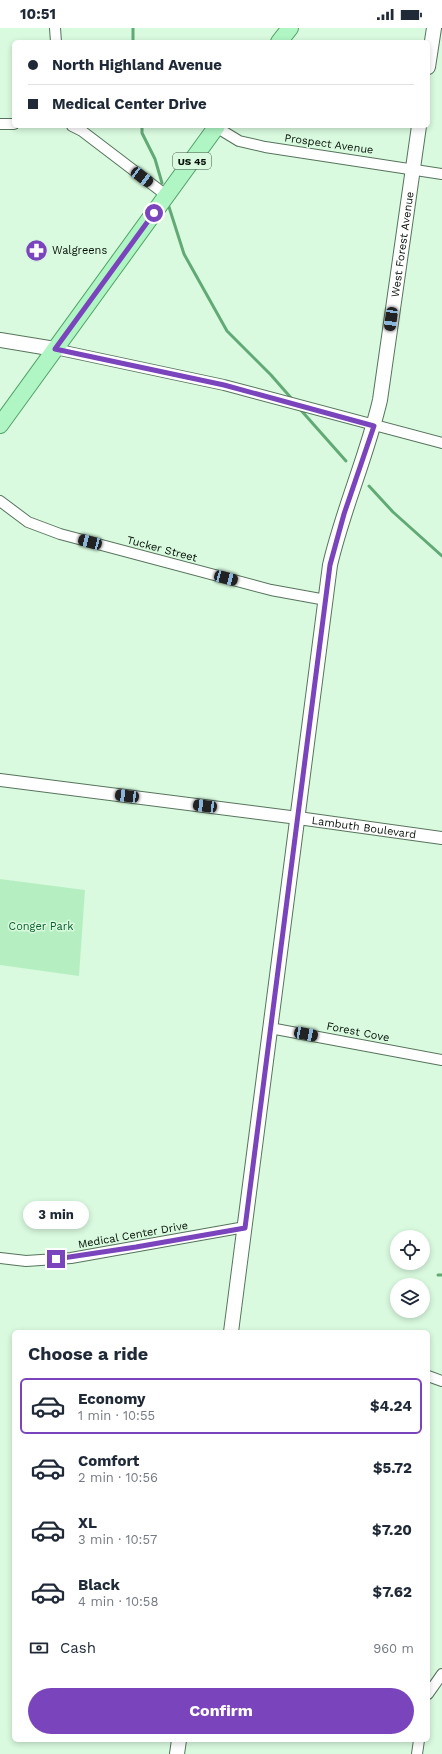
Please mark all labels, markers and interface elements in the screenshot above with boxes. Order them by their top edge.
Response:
text: 10:51 [20,5,56,23]
text: North Highland Avenue [52,56,222,74]
text: Medical Center Drive [52,95,207,113]
street label: Prospect Avenue [284,131,374,157]
road number: US 45 [173,153,211,169]
car [129,165,155,189]
street label: West Forest Avenue [388,191,416,298]
route start [145,204,163,222]
pharmacy icon: Walgreens [24,237,50,263]
place label: Walgreens [52,244,107,257]
car [383,306,399,332]
car [77,533,103,551]
street label: Tucker Street [125,533,199,565]
car [213,569,239,587]
car [114,789,140,803]
car [192,799,218,813]
street label: Lambuth Boulevard [311,813,417,841]
park label: Conger Park [9,920,73,933]
street label: Forest Cove [325,1020,391,1044]
car [293,1026,319,1042]
callout: 3 min [23,1201,89,1229]
text: 3 min [38,1207,74,1222]
street label: Medical Center Drive [77,1219,189,1251]
map controls [390,1230,430,1318]
button: locate [390,1230,430,1270]
route end [47,1250,65,1268]
button: layers [390,1278,430,1318]
text: Choose a ride [28,1343,148,1364]
icon: car [30,1388,66,1424]
text: Economy [78,1390,145,1408]
text: $4.24 [370,1397,412,1415]
text: 1 min · 10:55 [78,1408,155,1423]
icon: car [30,1450,66,1486]
text: Comfort [78,1452,139,1470]
text: $5.72 [373,1459,412,1477]
text: 2 min · 10:56 [78,1470,158,1485]
icon: car [30,1512,66,1548]
text: XL [78,1514,97,1532]
text: $7.20 [372,1521,412,1539]
text: 3 min · 10:57 [78,1532,157,1547]
icon: car [30,1574,66,1610]
text: Black [78,1576,120,1594]
text: $7.62 [373,1583,412,1601]
text: 4 min · 10:58 [78,1594,158,1609]
icon: cash [28,1637,50,1659]
text: Cash [60,1639,96,1657]
text: 960 m [373,1641,414,1656]
button: Confirm [28,1688,414,1734]

